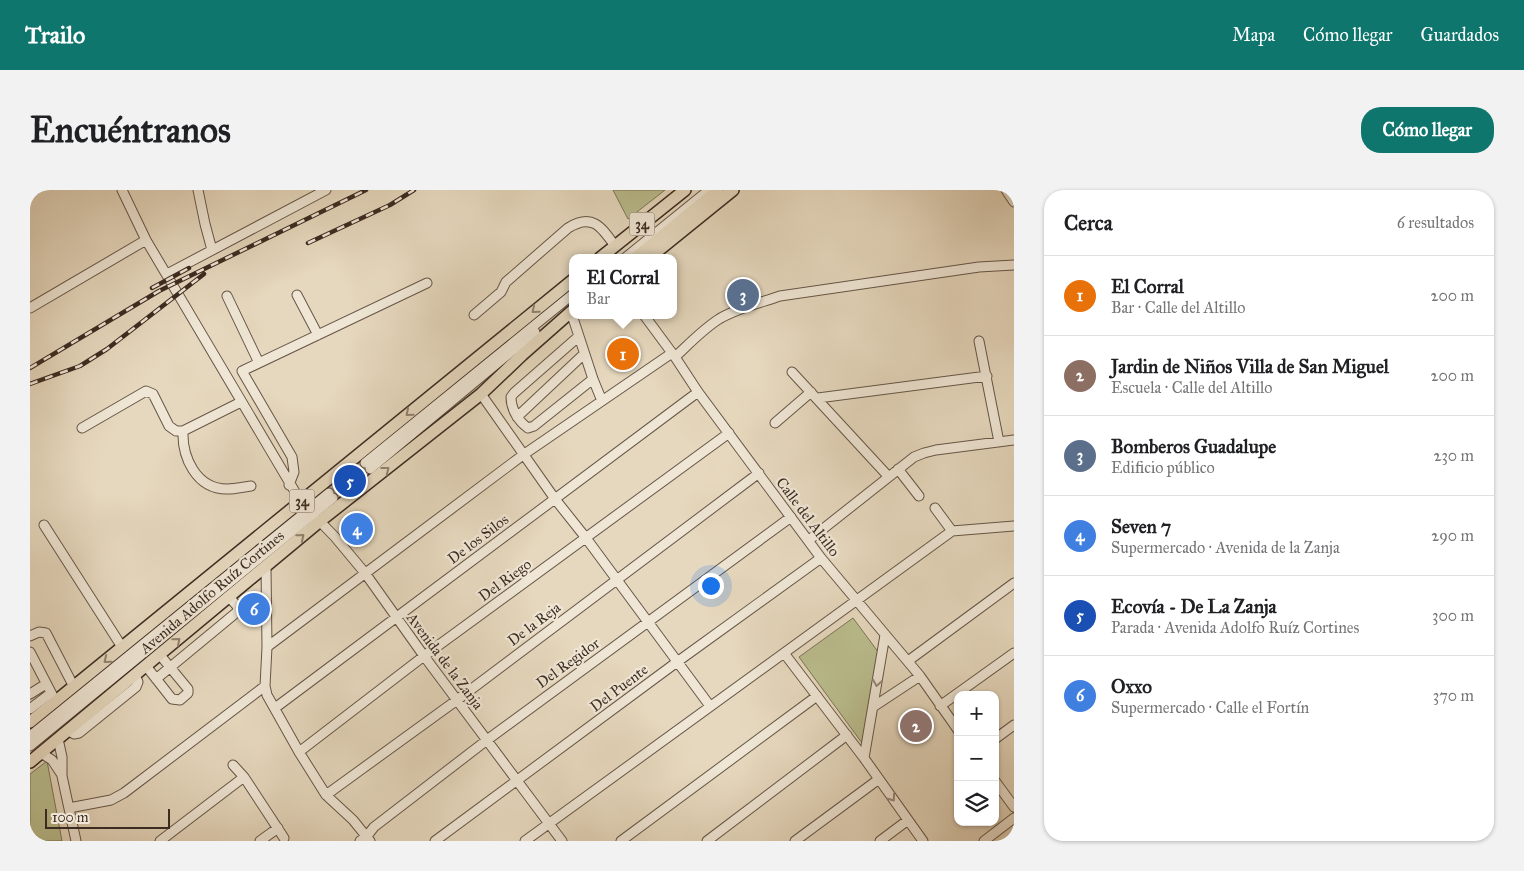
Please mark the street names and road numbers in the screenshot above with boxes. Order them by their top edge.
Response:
road number: 34 [630,212,654,236]
street label: Calle del Altillo [772,474,844,560]
road number: 34 [290,490,314,512]
street label: De los Silos [444,510,512,568]
street label: Avenida Adolfo Ruíz Cortines [136,526,288,658]
street label: Del Riego [475,555,535,605]
street label: De la Reja [504,598,565,650]
street label: Avenida de la Zanja [402,608,488,713]
street label: Del Regidor [533,634,603,692]
street label: Del Puente [587,660,651,716]

